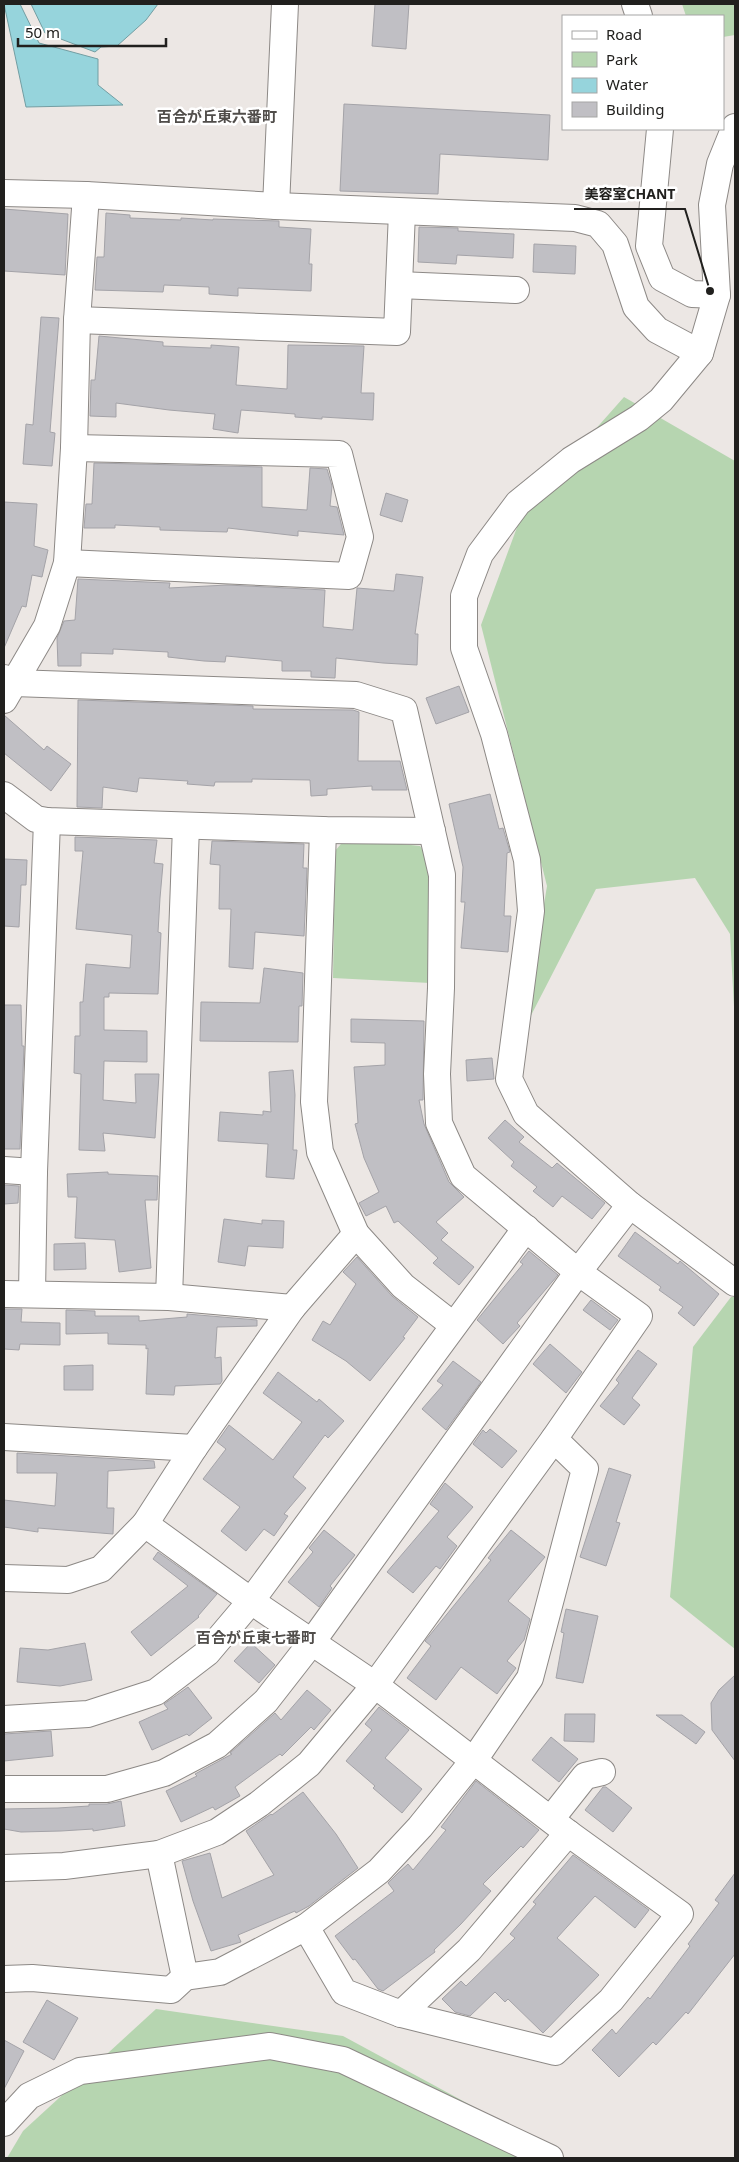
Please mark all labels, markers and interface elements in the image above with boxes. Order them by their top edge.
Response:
scale bar [18,15,165,47]
legend [562,15,724,130]
text: 50 m [25,22,60,42]
text: Road [606,24,642,44]
text: Park [606,49,638,69]
text: Water [606,74,648,94]
text: Building [606,99,664,119]
district label: 百合が丘東六番町 [157,106,277,126]
callout: 美容室CHANT [574,180,685,209]
text: 美容室CHANT [585,184,675,203]
district label: 百合が丘東七番町 [196,1627,316,1647]

